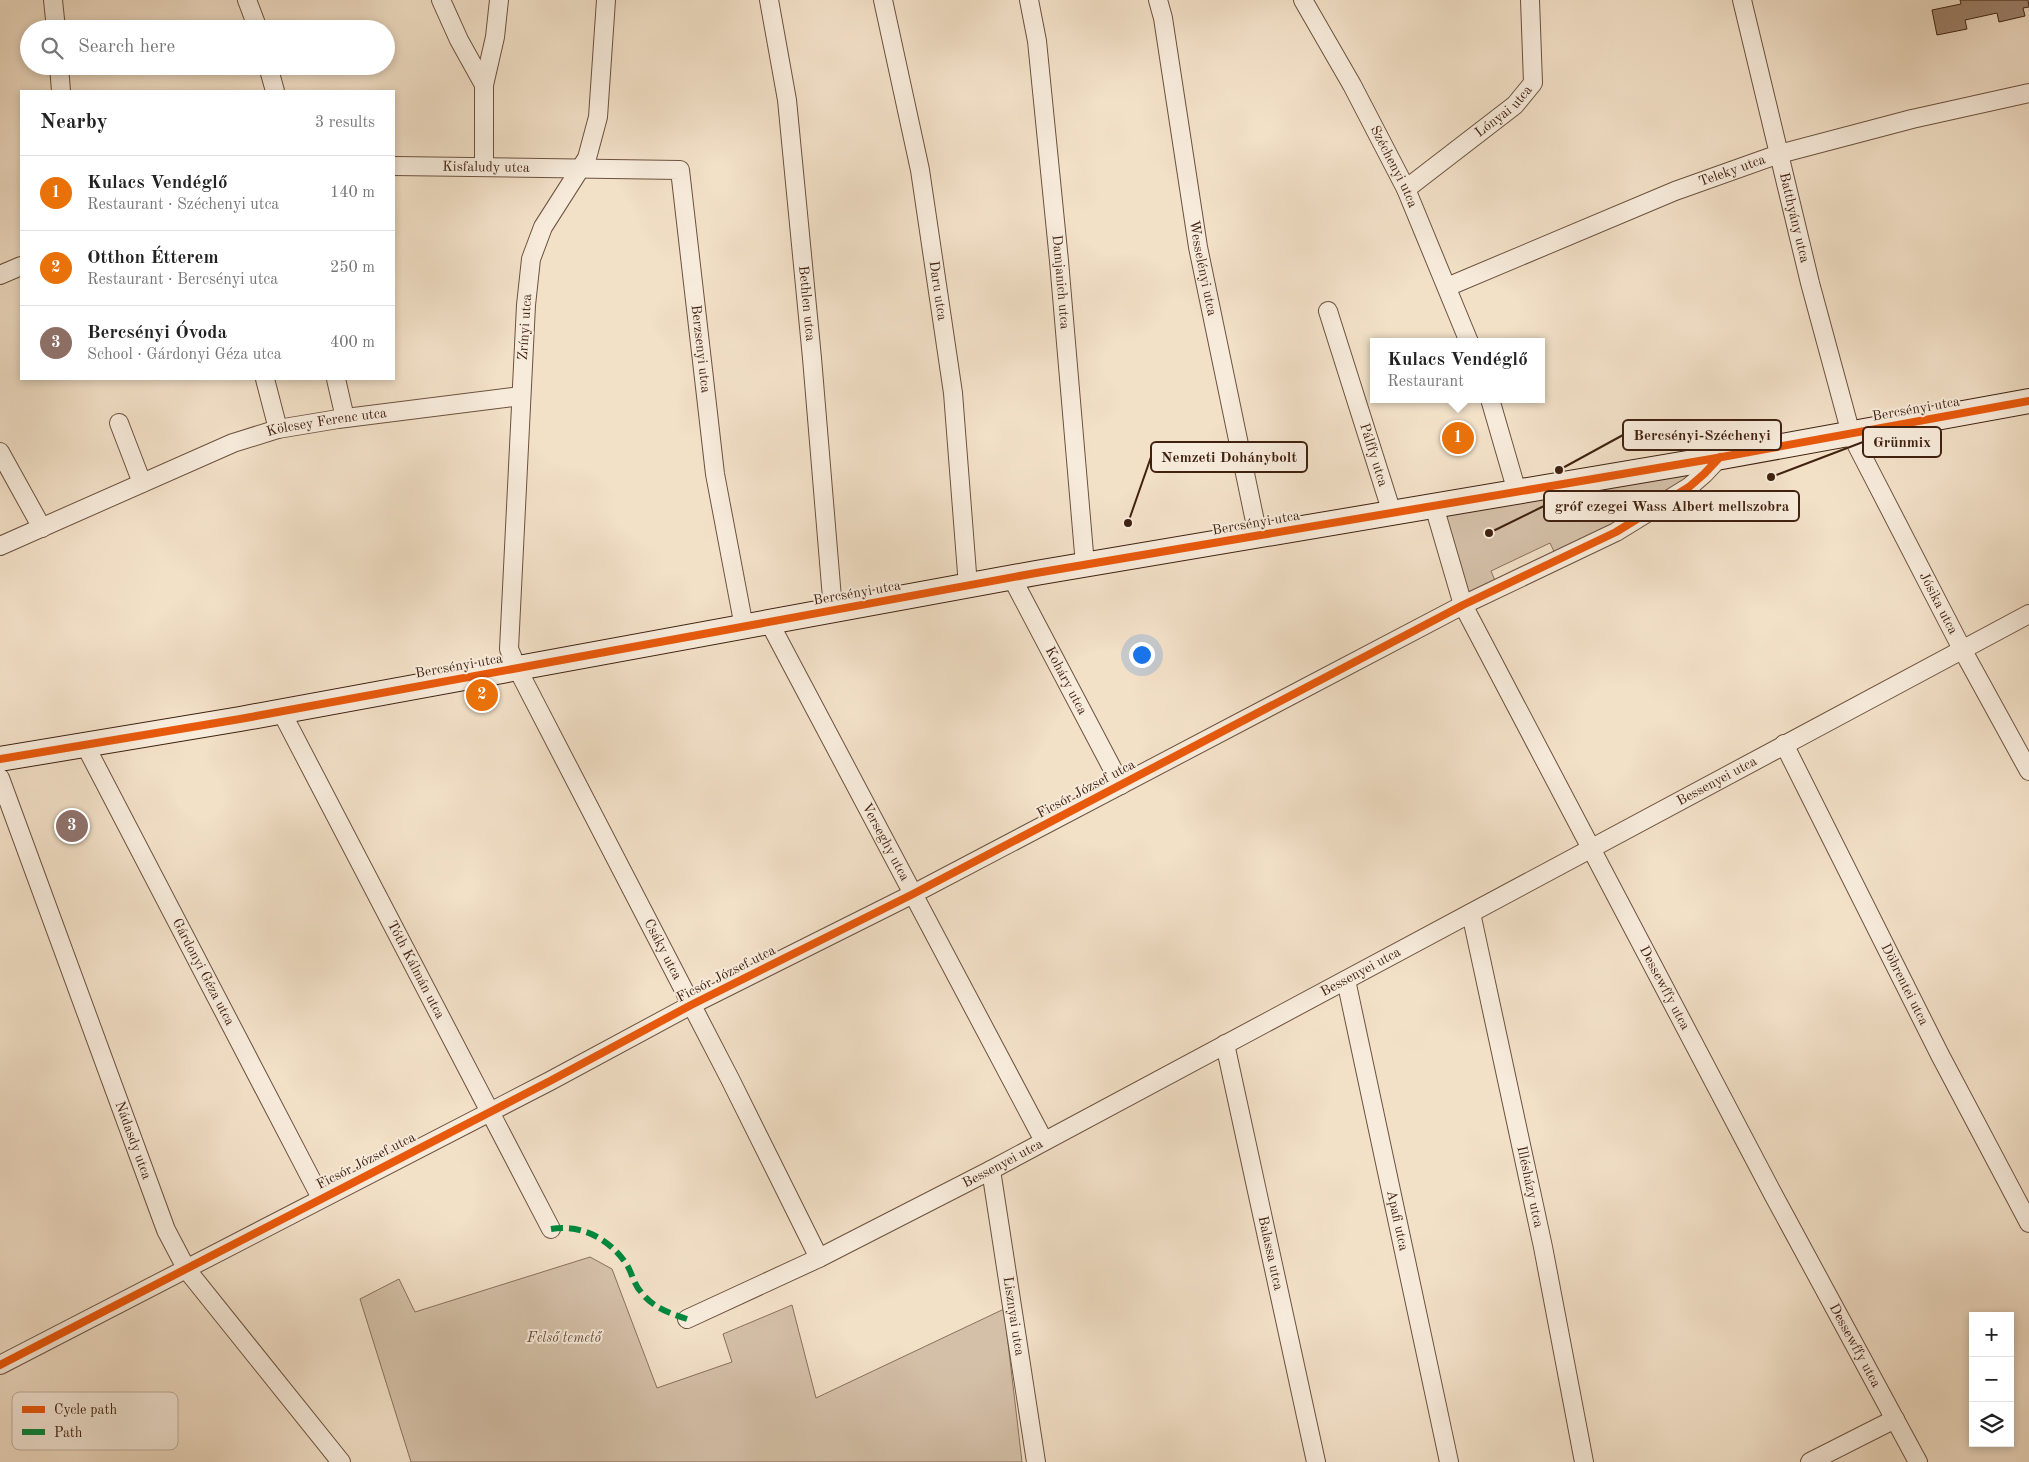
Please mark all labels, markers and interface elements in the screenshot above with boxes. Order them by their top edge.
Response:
search box [20,20,395,75]
icon: search [38,34,66,62]
text: Search here [78,38,175,57]
street label: Lónyai utca [1473,83,1535,140]
text: Nearby [40,112,108,133]
text: 3 results [315,115,375,131]
street label: Széchenyi utca [1367,124,1420,210]
street label: Teleky utca [1697,152,1767,189]
street label: Kisfaludy utca [442,160,530,175]
street label: Batthyány utca [1777,171,1812,264]
text: Kulacs Vendéglő [87,174,228,193]
text: 1 [51,185,61,201]
text: 140 m [330,185,375,201]
text: Restaurant · Széchenyi utca [87,197,279,213]
street label: Wesselényi utca [1187,219,1219,317]
street label: Damjanich utca [1049,234,1072,330]
text: Otthon Étterem [87,249,219,268]
text: 2 [51,260,61,276]
text: 250 m [330,260,375,276]
street label: Daru utca [927,260,949,322]
street label: Bethlen utca [796,265,817,342]
text: Restaurant · Bercsényi utca [87,272,278,288]
street label: Zrínyi utca [516,293,534,361]
street label: Berzsenyi utca [689,304,713,394]
text: Bercsényi Óvoda [87,324,227,343]
text: 3 [51,335,61,351]
text: 400 m [330,335,375,351]
popup [1370,338,1545,403]
text: School · Gárdonyi Géza utca [87,347,282,363]
text: Kulacs Vendéglő [1387,351,1528,370]
text: Restaurant [1387,374,1464,390]
street label: Bercsényi utca [1871,394,1961,424]
street label: Kölcsey Ferenc utca [265,406,388,439]
pin: 1 [1442,419,1474,457]
callout: Bercsényi-Széchenyi [1623,420,1781,450]
street label: Pálffy utca [1357,422,1390,488]
callout: Grünmix [1863,427,1941,457]
text: Bercsényi-Széchenyi [1633,429,1771,444]
text: Grünmix [1873,436,1931,451]
callout: Nemzeti Dohánybolt [1151,442,1307,472]
text: Nemzeti Dohánybolt [1161,451,1297,466]
callout: gróf czegei Wass Albert mellszobra [1544,491,1799,521]
text: gróf czegei Wass Albert mellszobra [1555,500,1790,515]
street label: Bercsényi utca [1211,508,1301,538]
street label: Jósika utca [1917,570,1960,637]
street label: Bercsényi utca [812,578,902,608]
your location [1129,642,1155,668]
street label: Koháry utca [1042,644,1090,717]
street label: Bercsényi utca [414,651,504,681]
pin: 2 [466,676,498,714]
street label: Bessenyei utca [1674,754,1759,808]
street label: Ficsór József utca [1035,757,1138,821]
street label: Verseghy utca [859,801,912,883]
pin: 3 [56,807,88,845]
street label: Gárdonyi Géza utca [170,916,237,1028]
street label: Csáky utca [641,917,684,982]
street label: Tóth Kálmán utca [385,919,447,1021]
street label: Döbrentei utca [1878,941,1931,1028]
street label: Ficsór József utca [674,943,778,1005]
street label: Dessewffy utca [1637,944,1692,1032]
street label: Bessenyei utca [1318,945,1403,999]
street label: Nádasdy utca [112,1099,154,1181]
street label: Ficsór József utca [314,1130,418,1192]
street label: Bessenyei utca [960,1137,1045,1190]
street label: Illésházy utca [1514,1145,1546,1229]
street label: Apafi utca [1384,1189,1411,1252]
street label: Balassa utca [1256,1215,1285,1292]
street label: Lisznyai utca [1001,1276,1027,1357]
street label: Dessewffy utca [1827,1301,1883,1390]
map controls [1969,1312,2014,1447]
button: + [1969,1312,2014,1357]
park label: Felső temető [526,1331,602,1345]
button: − [1969,1357,2014,1402]
legend [12,1392,178,1450]
button: layers [1969,1402,2014,1447]
text: Cycle path [54,1403,117,1417]
text: Path [54,1426,83,1440]

